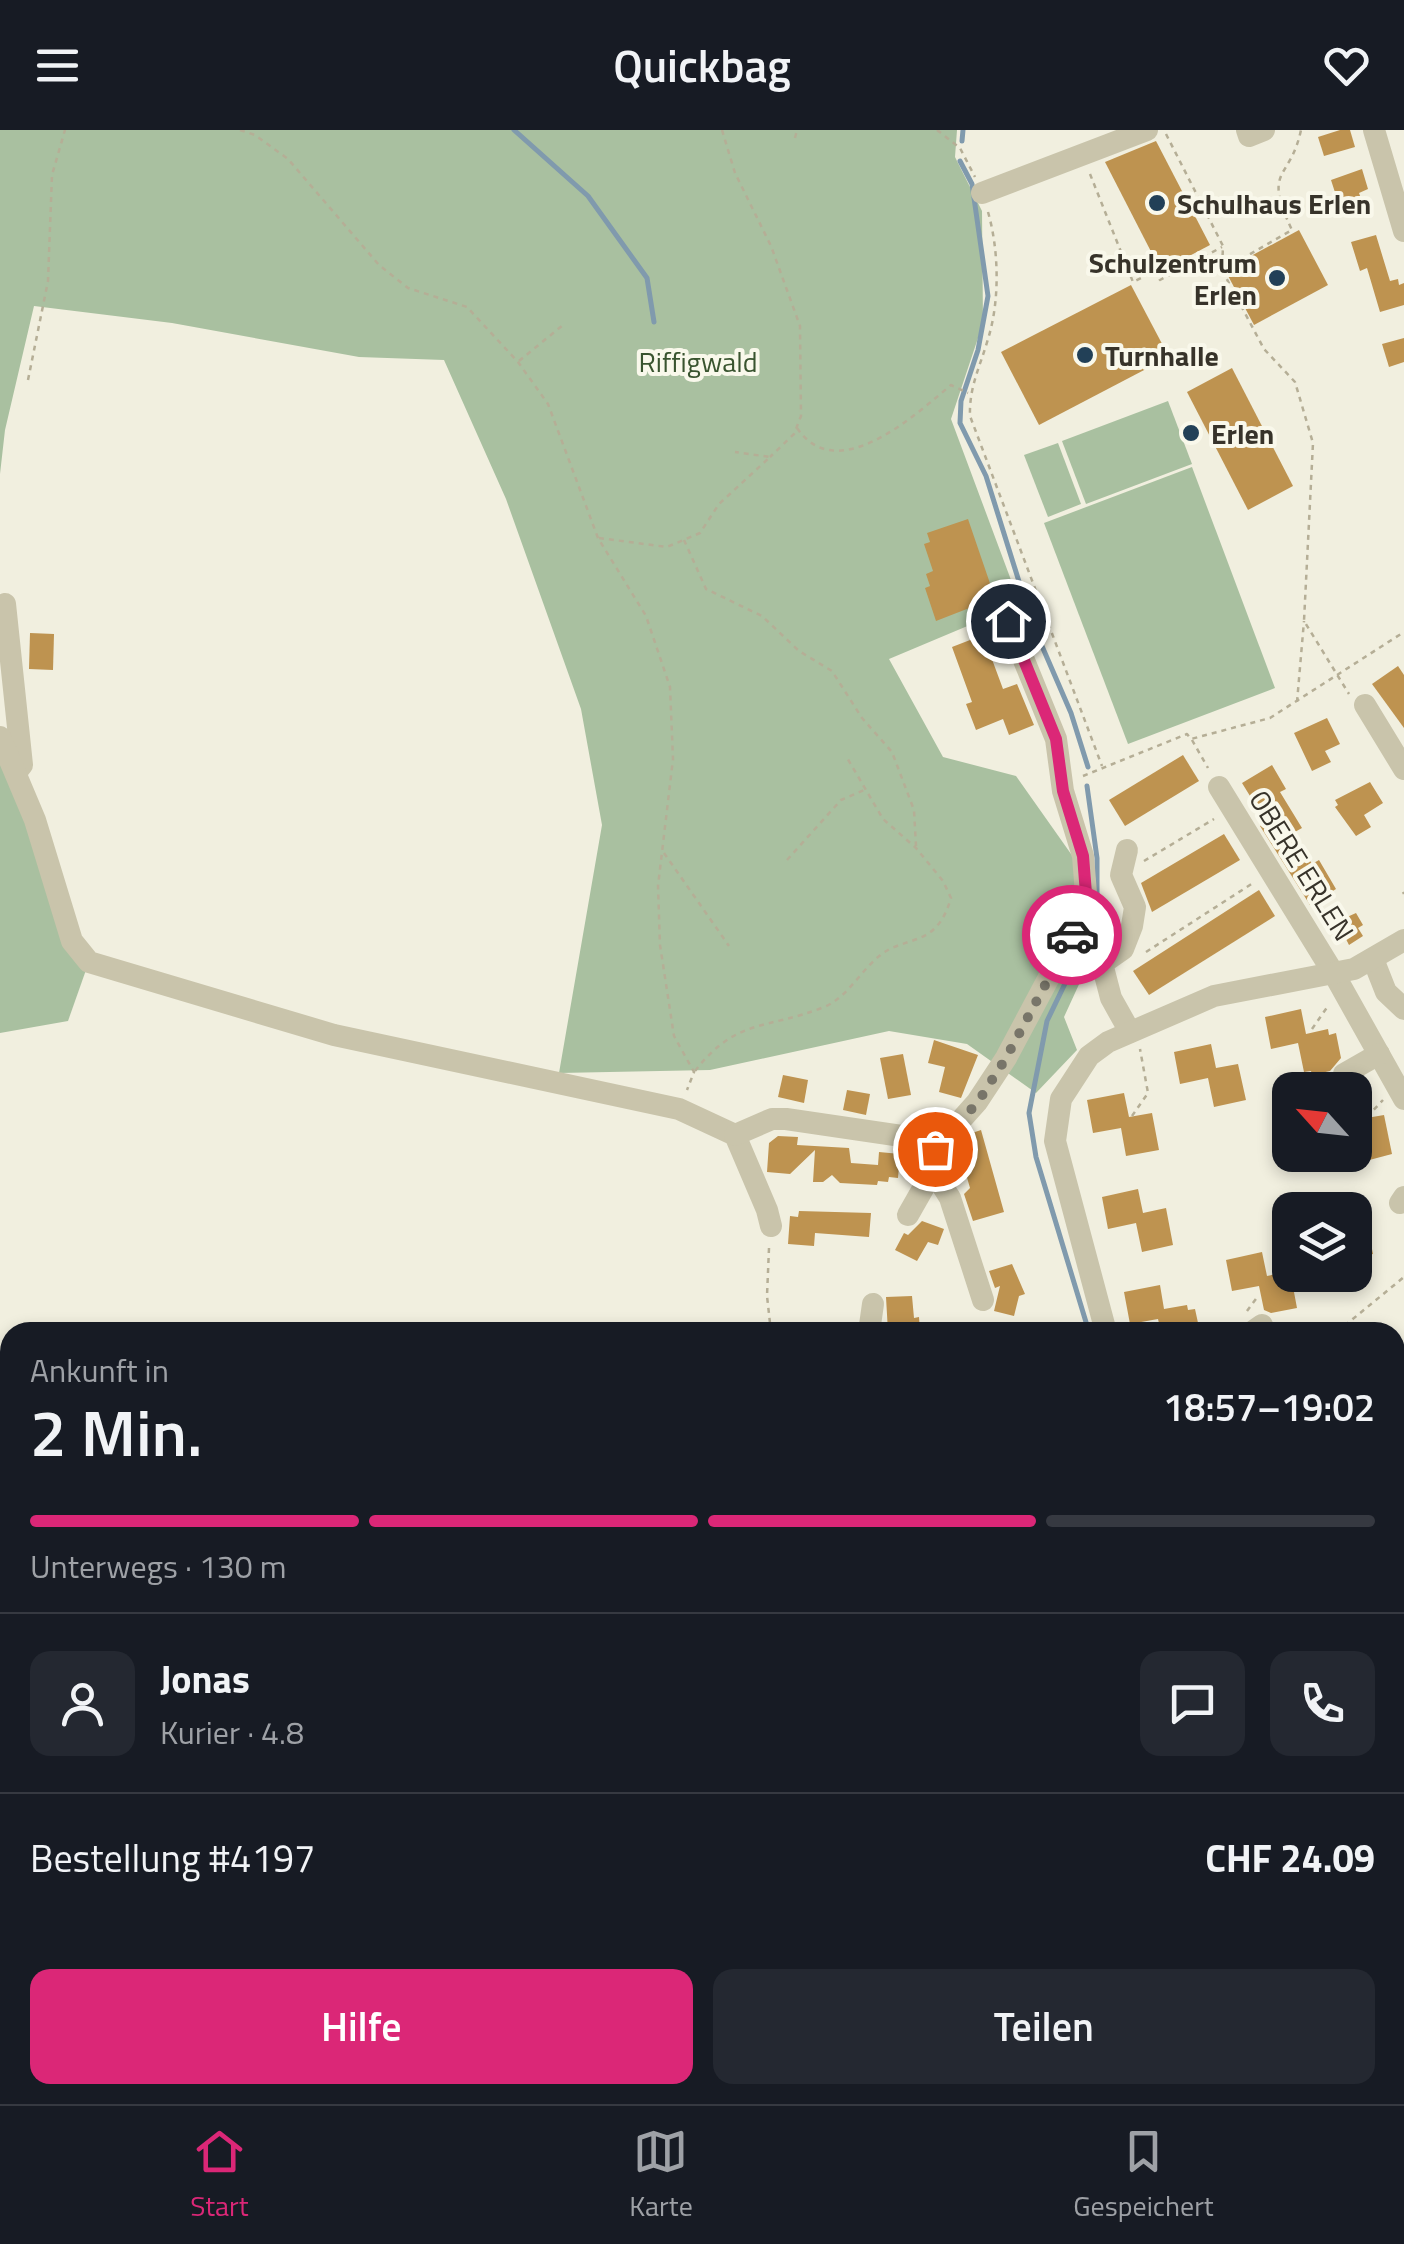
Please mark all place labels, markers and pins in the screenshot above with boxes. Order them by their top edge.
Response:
place label: Schulhaus Erlen [1177,182,1371,225]
marker: Schulhaus Erlen [1146,192,1168,214]
place label: Schulzentrum Erlen [1089,241,1257,316]
marker: Schulzentrum Erlen [1266,267,1288,289]
place label: Turnhalle [1105,334,1219,377]
marker: Turnhalle [1074,344,1096,366]
place label: Erlen [1211,412,1274,455]
marker: Erlen [1180,422,1202,444]
pin [966,579,1051,664]
pin [893,1107,978,1192]

